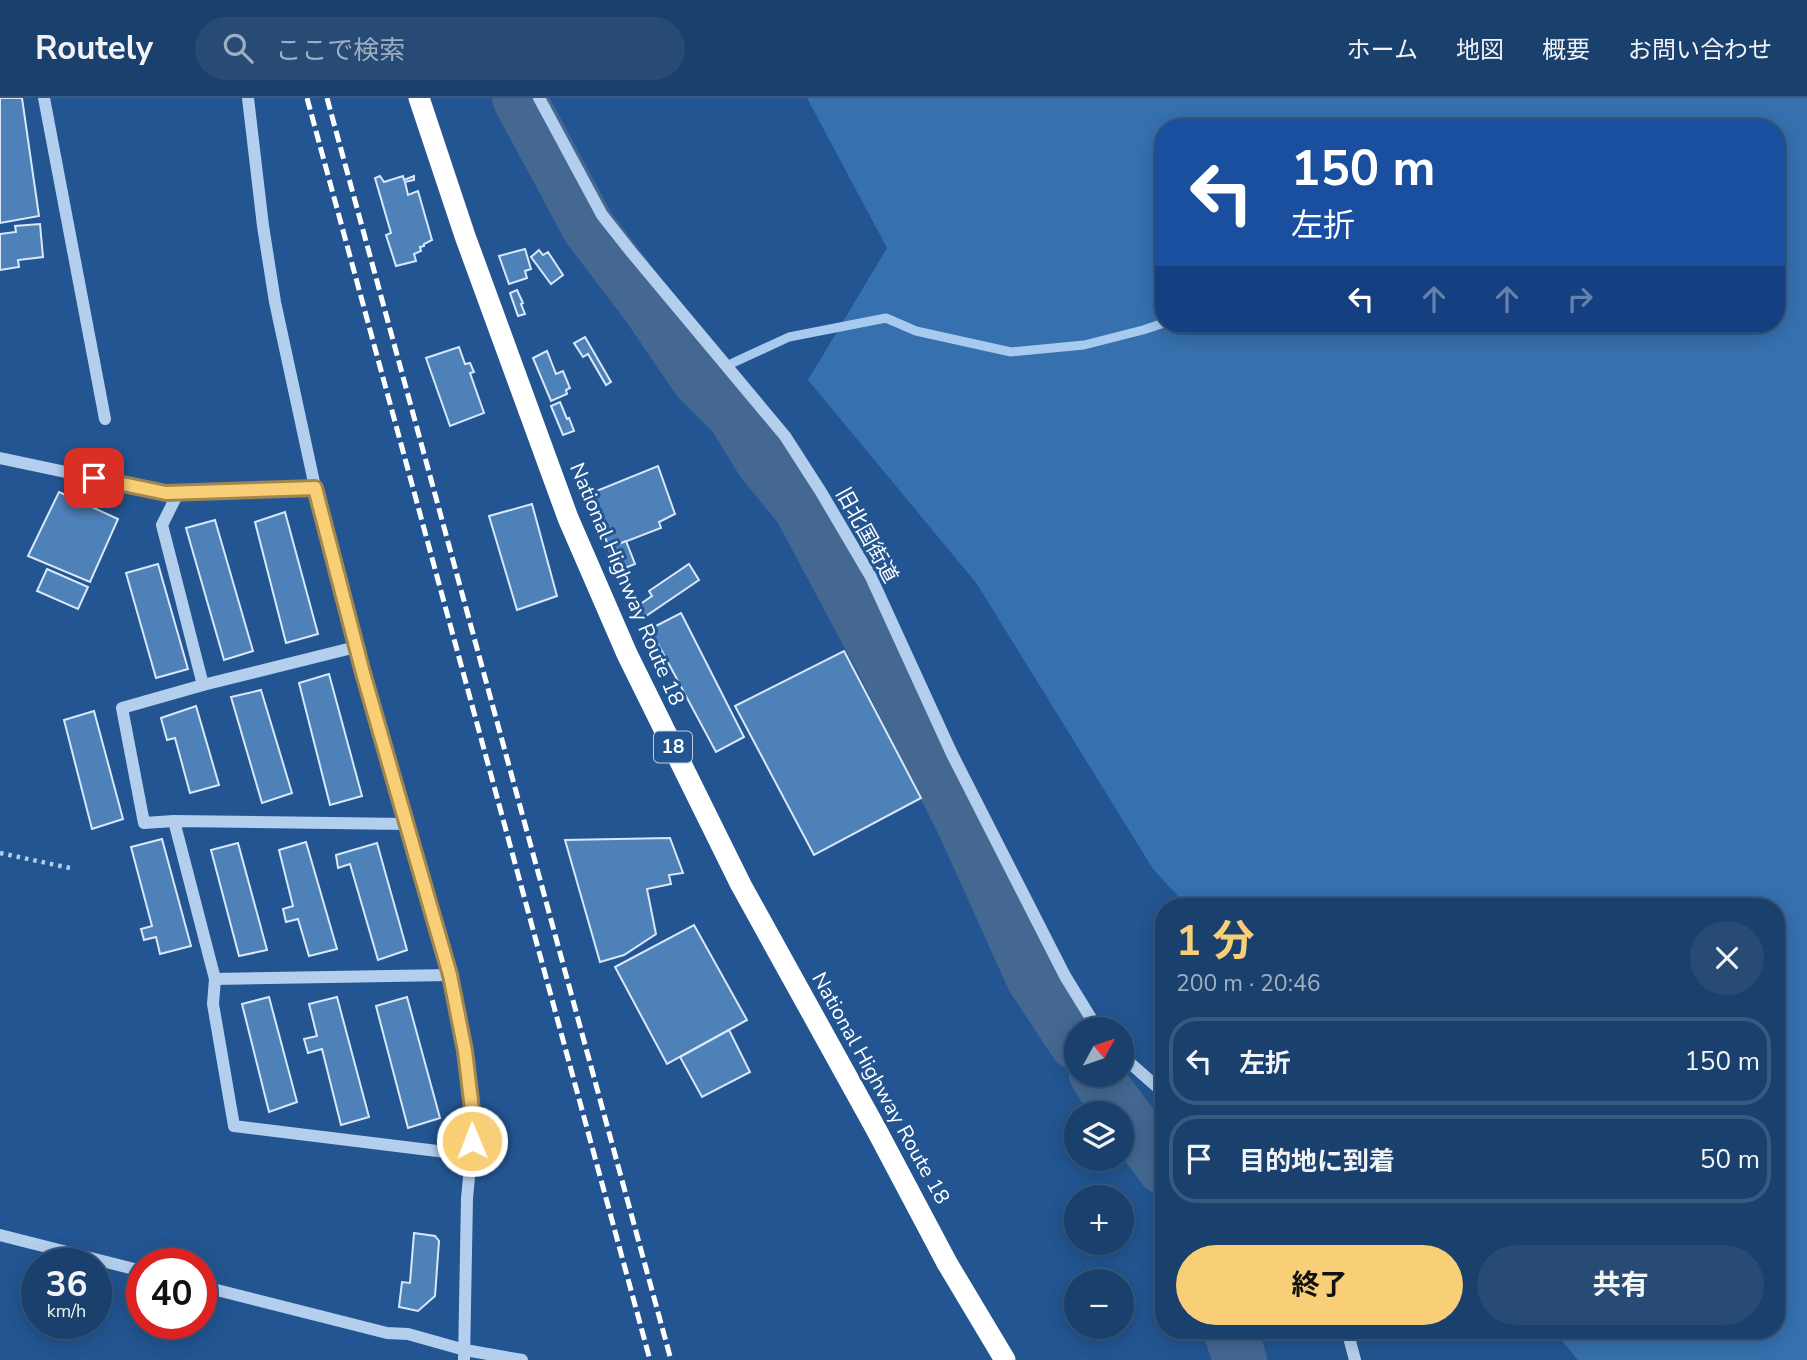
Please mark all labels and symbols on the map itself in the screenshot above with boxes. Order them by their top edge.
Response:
pin [64,448,124,508]
street label: National Highway Route 18 [563,458,691,710]
street label: 旧北国街道 [829,482,905,588]
road number: 18 [654,732,692,762]
street label: National Highway Route 18 [805,967,957,1209]
north arrow [1064,1017,1134,1087]
position arrow [435,1104,509,1178]
speed limit sign: 40 [126,1248,217,1339]

